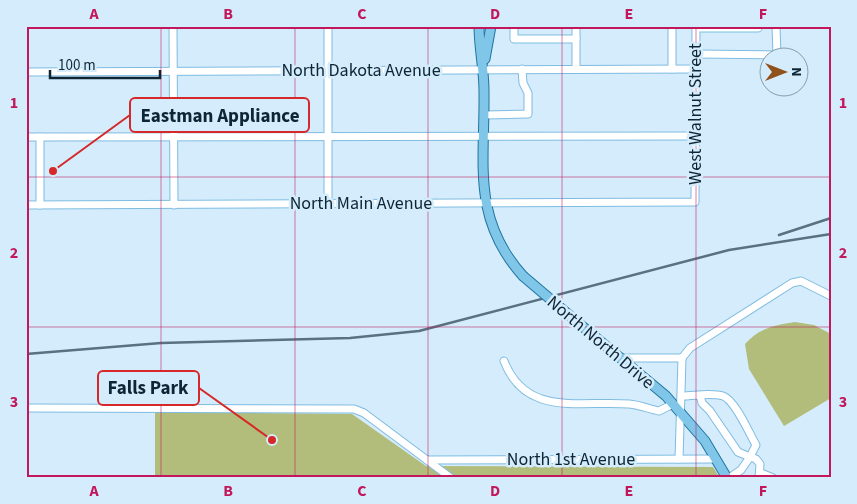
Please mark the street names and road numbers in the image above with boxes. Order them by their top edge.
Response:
street label: West Walnut Street [683,43,708,185]
street label: North Dakota Avenue [281,58,441,83]
street label: North Main Avenue [290,191,432,216]
street label: North North Drive [542,290,660,395]
street label: North 1st Avenue [507,447,635,472]

